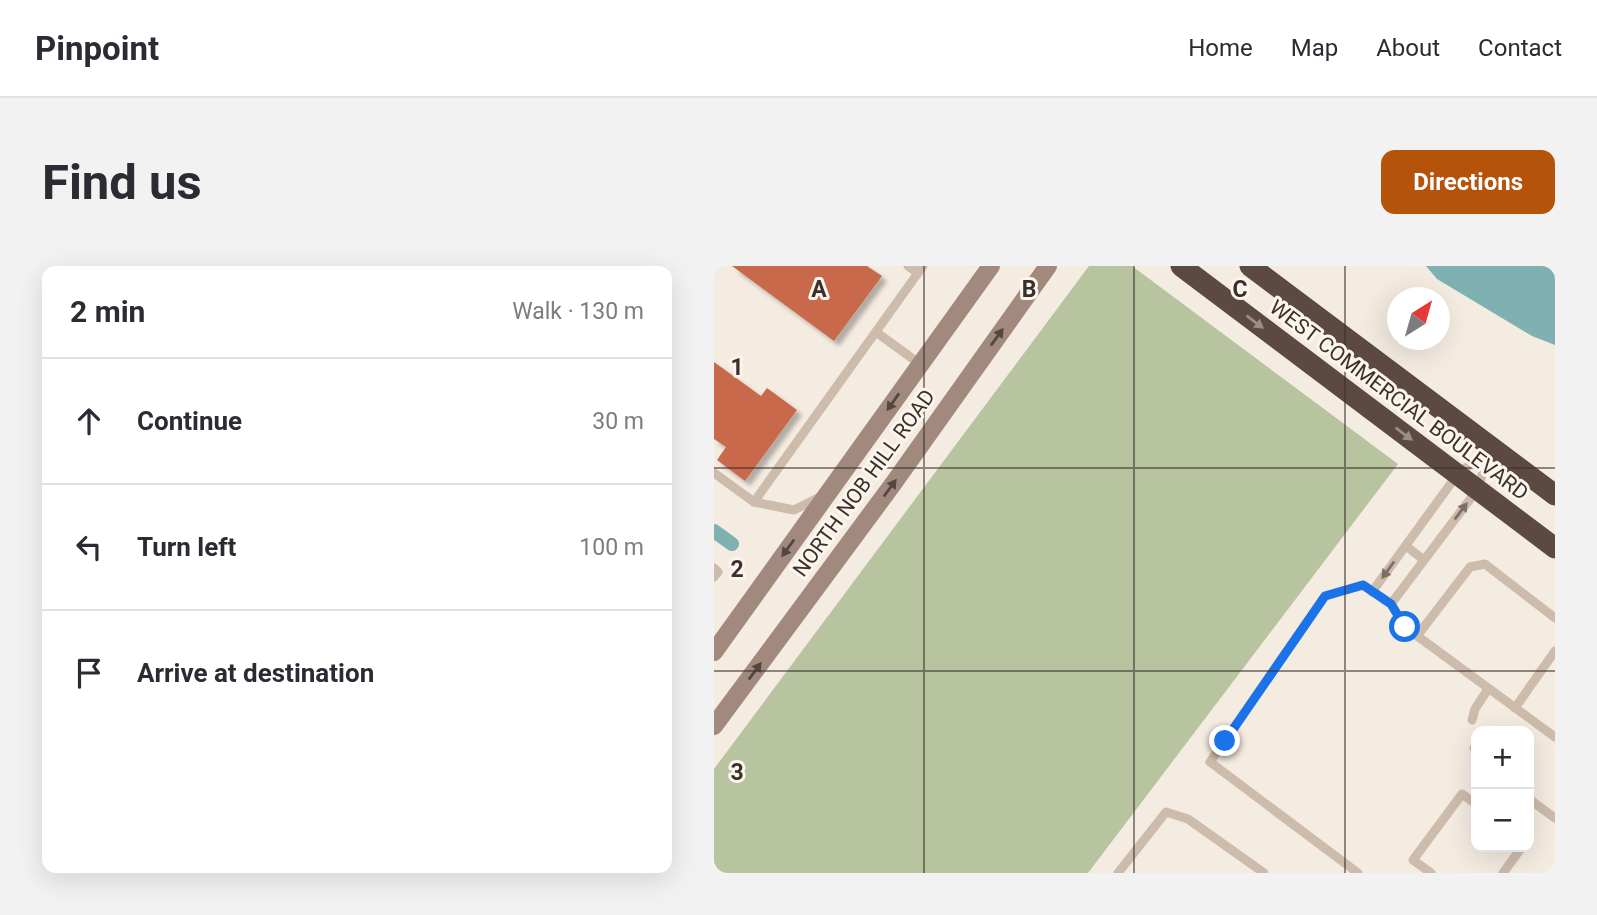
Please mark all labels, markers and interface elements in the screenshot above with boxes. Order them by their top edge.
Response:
text: Pinpoint [35,29,159,68]
text: Home [1188,34,1253,62]
text: Map [1291,34,1338,62]
text: About [1376,34,1440,62]
text: Contact [1478,34,1562,62]
button: Directions [1381,150,1555,214]
text: Find us [42,154,202,211]
text: A [811,276,827,303]
text: B [1022,276,1036,303]
text: C [1232,276,1248,303]
north arrow [1387,287,1450,350]
text: 2 min [70,294,145,329]
street label: WEST COMMERCIAL BOULEVARD [1265,295,1533,505]
text: Walk · 130 m [512,298,644,325]
one-way arrow [1246,314,1264,328]
one-way arrow [989,328,1003,346]
text: 1 [730,354,744,381]
street label: NORTH NOB HILL ROAD [788,385,940,581]
one-way arrow [886,393,900,411]
icon: ahead [70,402,108,440]
text: Continue [137,406,242,436]
text: 30 m [592,408,644,435]
one-way arrow [1395,427,1413,441]
one-way arrow [883,479,897,497]
one-way arrow [1454,502,1469,520]
icon: left [70,528,108,566]
text: Turn left [137,532,236,562]
text: 100 m [579,534,644,561]
one-way arrow [781,539,795,557]
text: 2 [730,556,744,583]
one-way arrow [1382,561,1396,579]
route start [1389,611,1420,642]
icon: arrive [70,654,108,692]
text: Arrive at destination [137,658,374,688]
one-way arrow [747,662,761,680]
route end [1209,725,1240,756]
map controls [1471,726,1534,852]
button: + [1471,726,1534,789]
text: 3 [730,759,744,786]
button: − [1471,789,1534,852]

